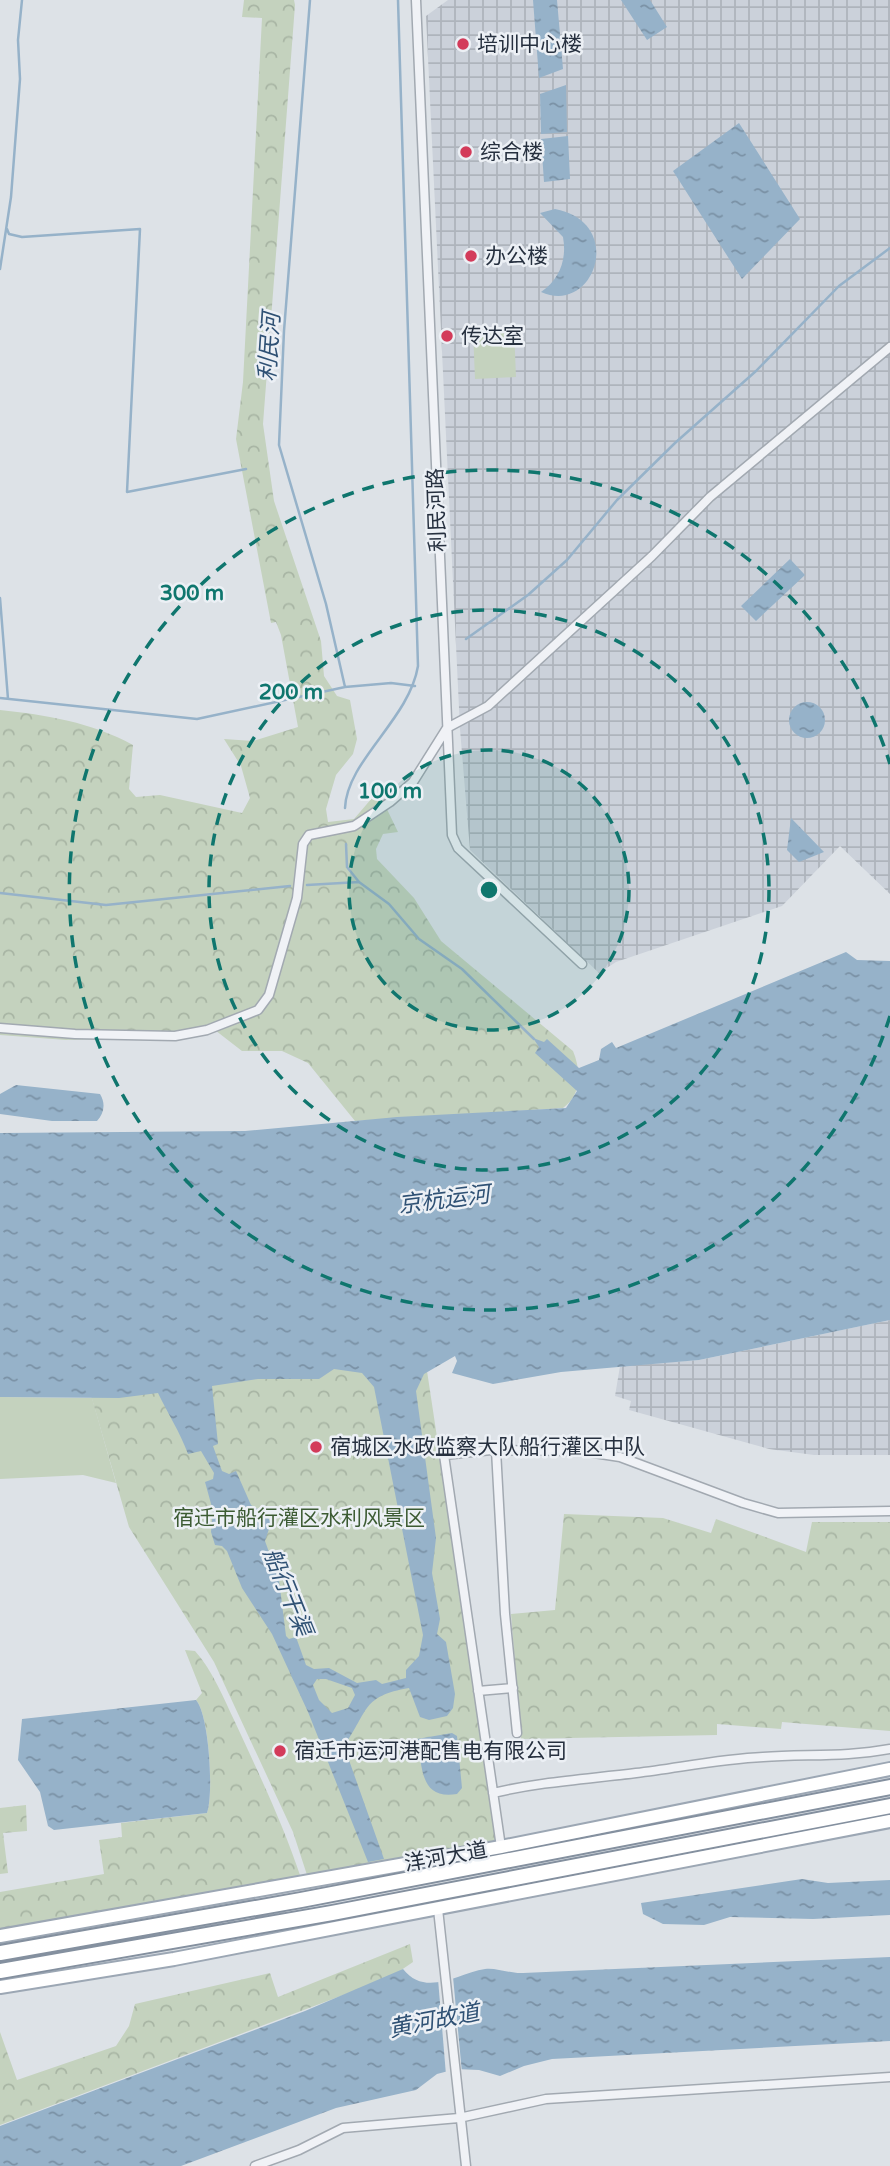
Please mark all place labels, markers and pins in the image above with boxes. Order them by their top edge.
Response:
place label: 培训中心楼 [477,32,582,57]
marker: 培训中心楼 [455,36,471,52]
place label: 综合楼 [480,140,543,165]
marker: 综合楼 [458,144,474,160]
place label: 办公楼 [485,244,548,269]
marker: 办公楼 [463,248,479,264]
place label: 传达室 [461,324,524,349]
marker: 传达室 [439,328,455,344]
centre of rings [477,878,501,902]
place label: 宿城区水政监察大队船行灌区中队 [330,1435,645,1460]
marker: 宿城区水政监察大队船行灌区中队 [308,1439,324,1455]
place label: 宿迁市运河港配售电有限公司 [294,1739,567,1764]
marker: 宿迁市运河港配售电有限公司 [272,1743,288,1759]

